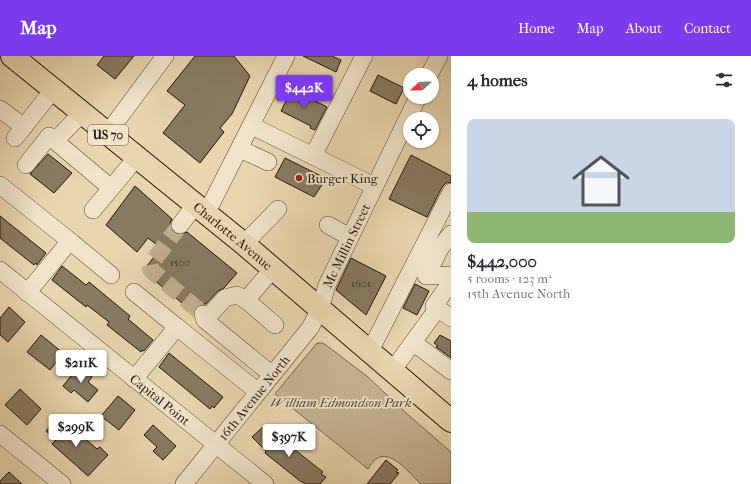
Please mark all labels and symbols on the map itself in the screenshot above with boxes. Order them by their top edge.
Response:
north arrow [403,68,439,104]
pin: $442K [276,75,332,109]
road number: US 70 [88,125,128,145]
place label: Burger King [307,171,379,186]
marker: Burger King [294,173,304,183]
street label: Charlotte Avenue [190,199,276,273]
street label: Mc Millin Street [320,201,374,290]
house number: 1500 [170,256,190,269]
house number: 1601 [351,277,371,290]
pin: $211K [53,350,109,384]
street label: 16th Avenue North [215,352,293,443]
street label: Capital Point [127,371,193,429]
park label: William Edmondson Park [270,395,412,410]
pin: $299K [48,414,104,448]
pin: $397K [261,424,317,458]

